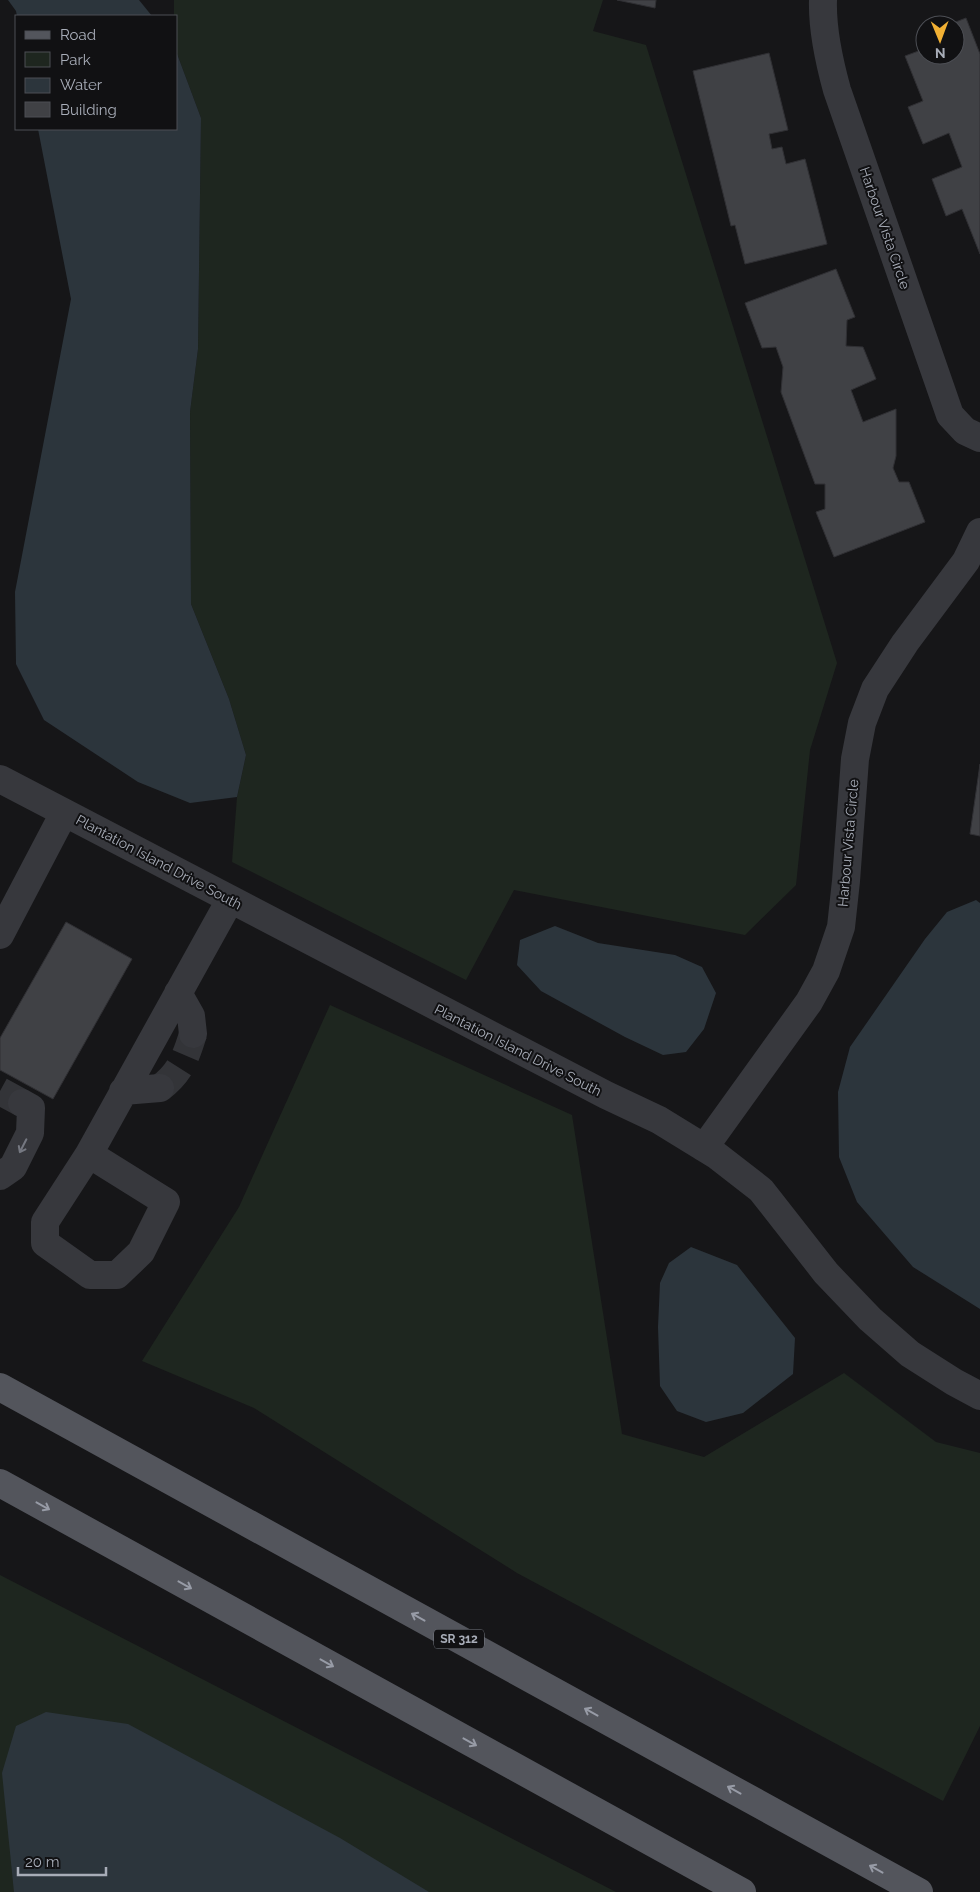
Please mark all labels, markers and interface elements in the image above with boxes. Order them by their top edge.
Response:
legend [15,15,178,130]
north arrow [915,15,965,65]
text: Road [60,26,96,44]
text: N [935,45,946,61]
text: Park [60,51,91,69]
text: Water [60,76,103,94]
text: Building [60,101,117,119]
street label: Harbour Vista Circle [857,165,913,291]
street label: Harbour Vista Circle [834,779,862,907]
street label: Plantation Island Drive South [73,811,245,913]
street label: Plantation Island Drive South [432,1001,604,1099]
one-way arrow [18,1138,27,1153]
one-way arrow [35,1502,49,1512]
one-way arrow [177,1581,192,1590]
one-way arrow [411,1612,426,1622]
road number: SR 312 [434,1630,484,1648]
one-way arrow [320,1658,335,1668]
one-way arrow [584,1707,599,1717]
one-way arrow [462,1737,476,1747]
one-way arrow [726,1785,741,1795]
scale bar [18,1844,105,1876]
text: 20 m [25,1853,60,1871]
one-way arrow [869,1863,884,1873]

